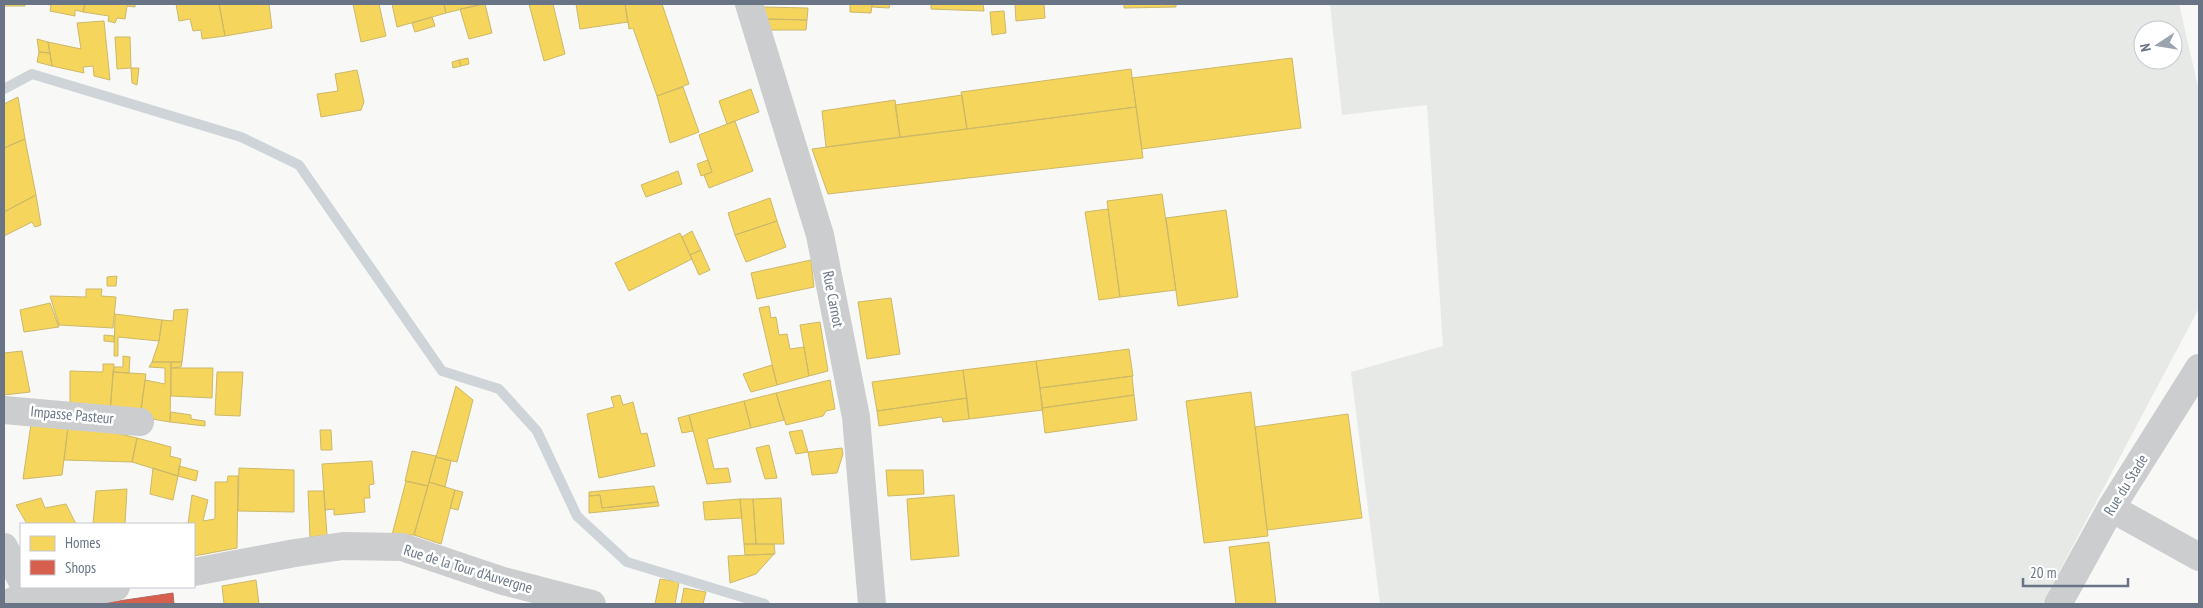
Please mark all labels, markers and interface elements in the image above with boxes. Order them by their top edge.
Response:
north arrow [2133,20,2183,70]
text: N [2136,42,2155,53]
street label: Rue Carnot [819,269,848,329]
street label: Impasse Pasteur [30,401,115,428]
street label: Rue du Stade [2099,451,2152,519]
legend [20,523,195,588]
text: Homes [65,533,101,552]
street label: Rue de la Tour d'Auvergne [402,540,535,597]
scale bar [2023,556,2128,588]
text: Shops [65,558,96,577]
text: 20 m [2030,563,2056,582]

